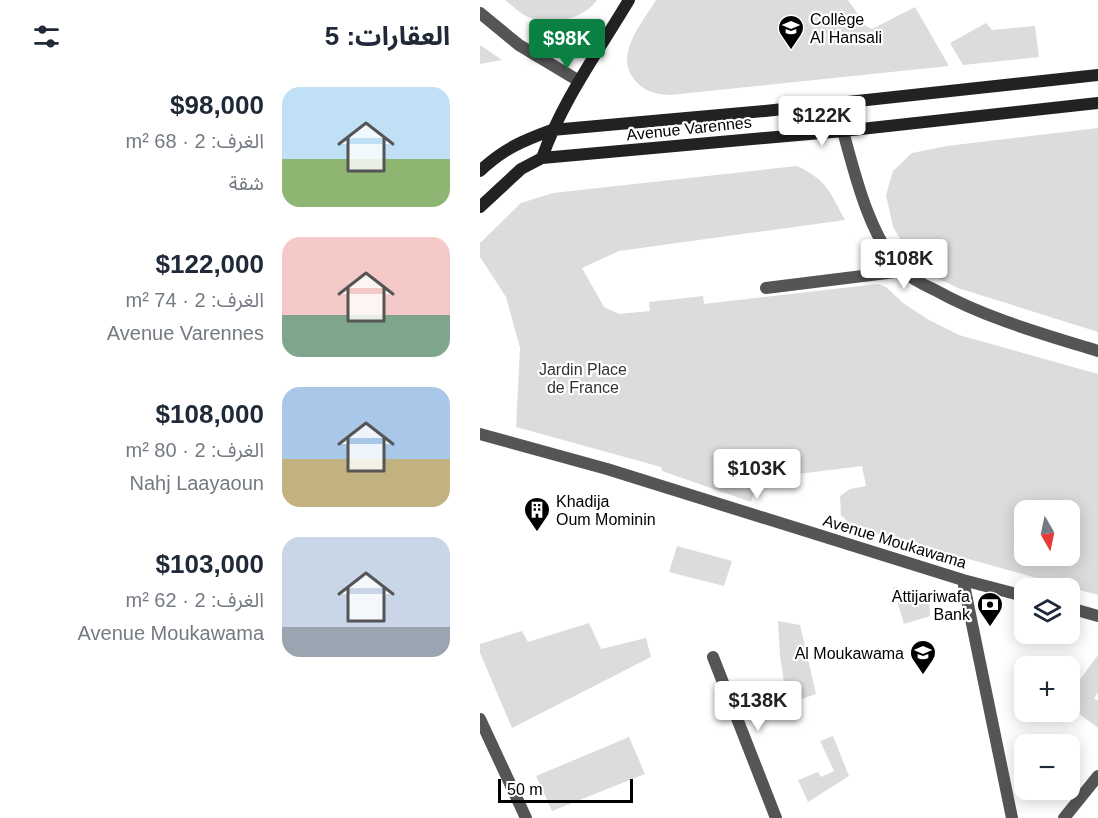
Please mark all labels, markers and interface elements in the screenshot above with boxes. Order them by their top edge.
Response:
place label: Collège Al Hansali [810,11,882,46]
school or university icon: Collège Al Hansali [776,13,806,51]
pin: $98K [531,19,603,70]
icon: filters [30,20,63,53]
text: العقارات: 5 [325,21,450,51]
text: $98K [543,27,591,49]
text: $98,000 [170,90,264,120]
pin: $122K [780,96,864,147]
text: $122K [793,104,851,126]
icon: home [330,111,402,183]
street label: Avenue Varennes [626,113,752,144]
text: الغرف: 2 · 68 m² [125,130,264,152]
text: شقة [229,172,264,194]
pin: $108K [862,239,946,290]
text: $108K [875,247,933,269]
text: $122,000 [156,249,264,279]
icon: home [330,261,402,333]
text: الغرف: 2 · 74 m² [125,289,264,311]
text: Avenue Varennes [107,322,264,344]
park label: Jardin Place de France [539,361,627,396]
text: $108,000 [156,399,264,429]
icon: home [330,411,402,483]
text: الغرف: 2 · 80 m² [125,439,264,461]
pin: $103K [715,449,799,500]
text: $103K [728,457,786,479]
text: Nahj Laayaoun [129,472,264,494]
place label: Khadija Oum Mominin [556,493,656,528]
building icon: Khadija Oum Mominin [522,495,552,533]
north arrow [1014,500,1080,566]
map controls [1014,500,1080,800]
street label: Avenue Moukawama [821,512,969,571]
text: $103,000 [156,549,264,579]
icon: home [330,561,402,633]
button: layers [1014,578,1080,644]
place label: Attijariwafa Bank [892,588,971,623]
text: الغرف: 2 · 62 m² [125,589,264,611]
bank icon: Attijariwafa Bank [975,590,1005,628]
text: Avenue Moukawama [78,622,264,644]
school or university icon: Al Moukawama [908,638,938,676]
place label: Al Moukawama [795,645,904,662]
button: + [1014,656,1080,722]
pin: $138K [716,681,800,732]
text: $138K [729,689,787,711]
button: − [1014,734,1080,800]
scale bar [498,776,633,804]
text: 50 m [507,781,543,798]

